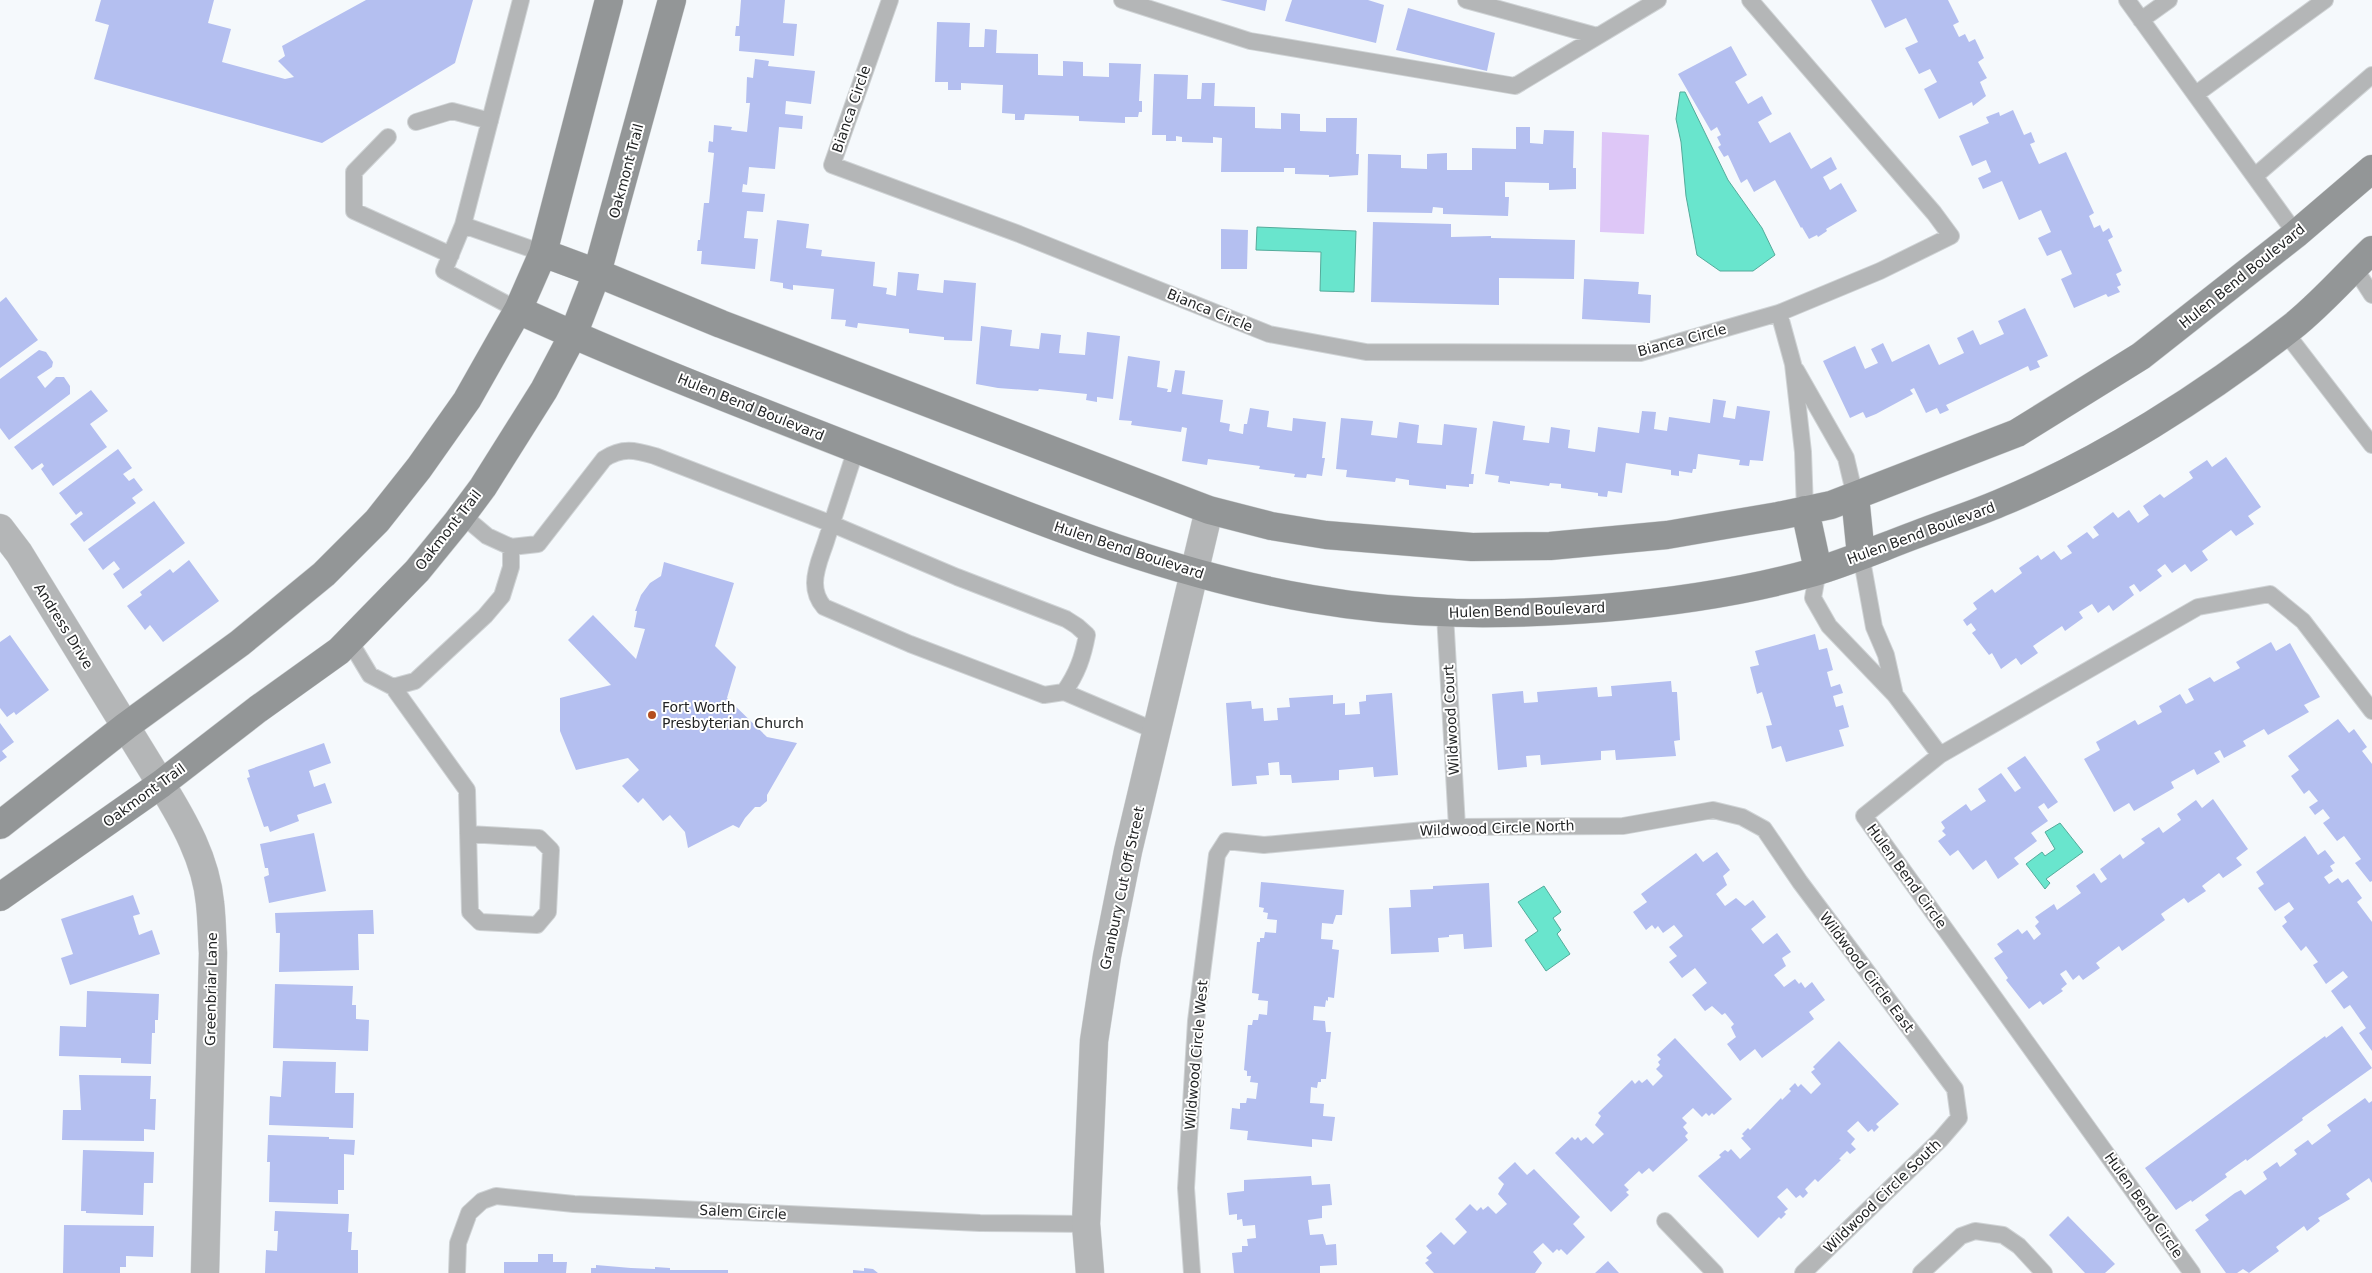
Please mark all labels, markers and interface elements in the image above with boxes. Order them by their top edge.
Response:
street label: Bianca Circle [829,63,873,155]
street label: Oakmont Trail [606,122,646,220]
street label: Hulen Bend Boulevard [2176,221,2308,331]
street label: Bianca Circle [1165,286,1255,334]
street label: Bianca Circle [1636,320,1728,360]
street label: Hulen Bend Boulevard [675,370,827,444]
street label: Oakmont Trail [412,487,484,573]
street label: Hulen Bend Boulevard [1845,499,1997,567]
street label: Hulen Bend Boulevard [1052,518,1206,582]
street label: Andress Drive [31,580,97,672]
street label: Hulen Bend Boulevard [1449,599,1605,621]
street label: Wildwood Court [1440,664,1462,776]
place label: Fort Worth Presbyterian Church [662,699,804,731]
marker: Fort Worth Presbyterian Church [646,709,658,721]
street label: Oakmont Trail [100,760,188,830]
street label: Granbury Cut Off Street [1097,804,1147,971]
street label: Wildwood Circle North [1419,817,1575,839]
street label: Hulen Bend Circle [1864,821,1950,931]
street label: Wildwood Circle East [1817,909,1918,1036]
street label: Greenbriar Lane [202,932,220,1046]
street label: Wildwood Circle West [1181,979,1211,1131]
street label: Wildwood Circle South [1820,1136,1944,1256]
street label: Hulen Bend Circle [2102,1149,2186,1261]
street label: Salem Circle [699,1202,787,1222]

